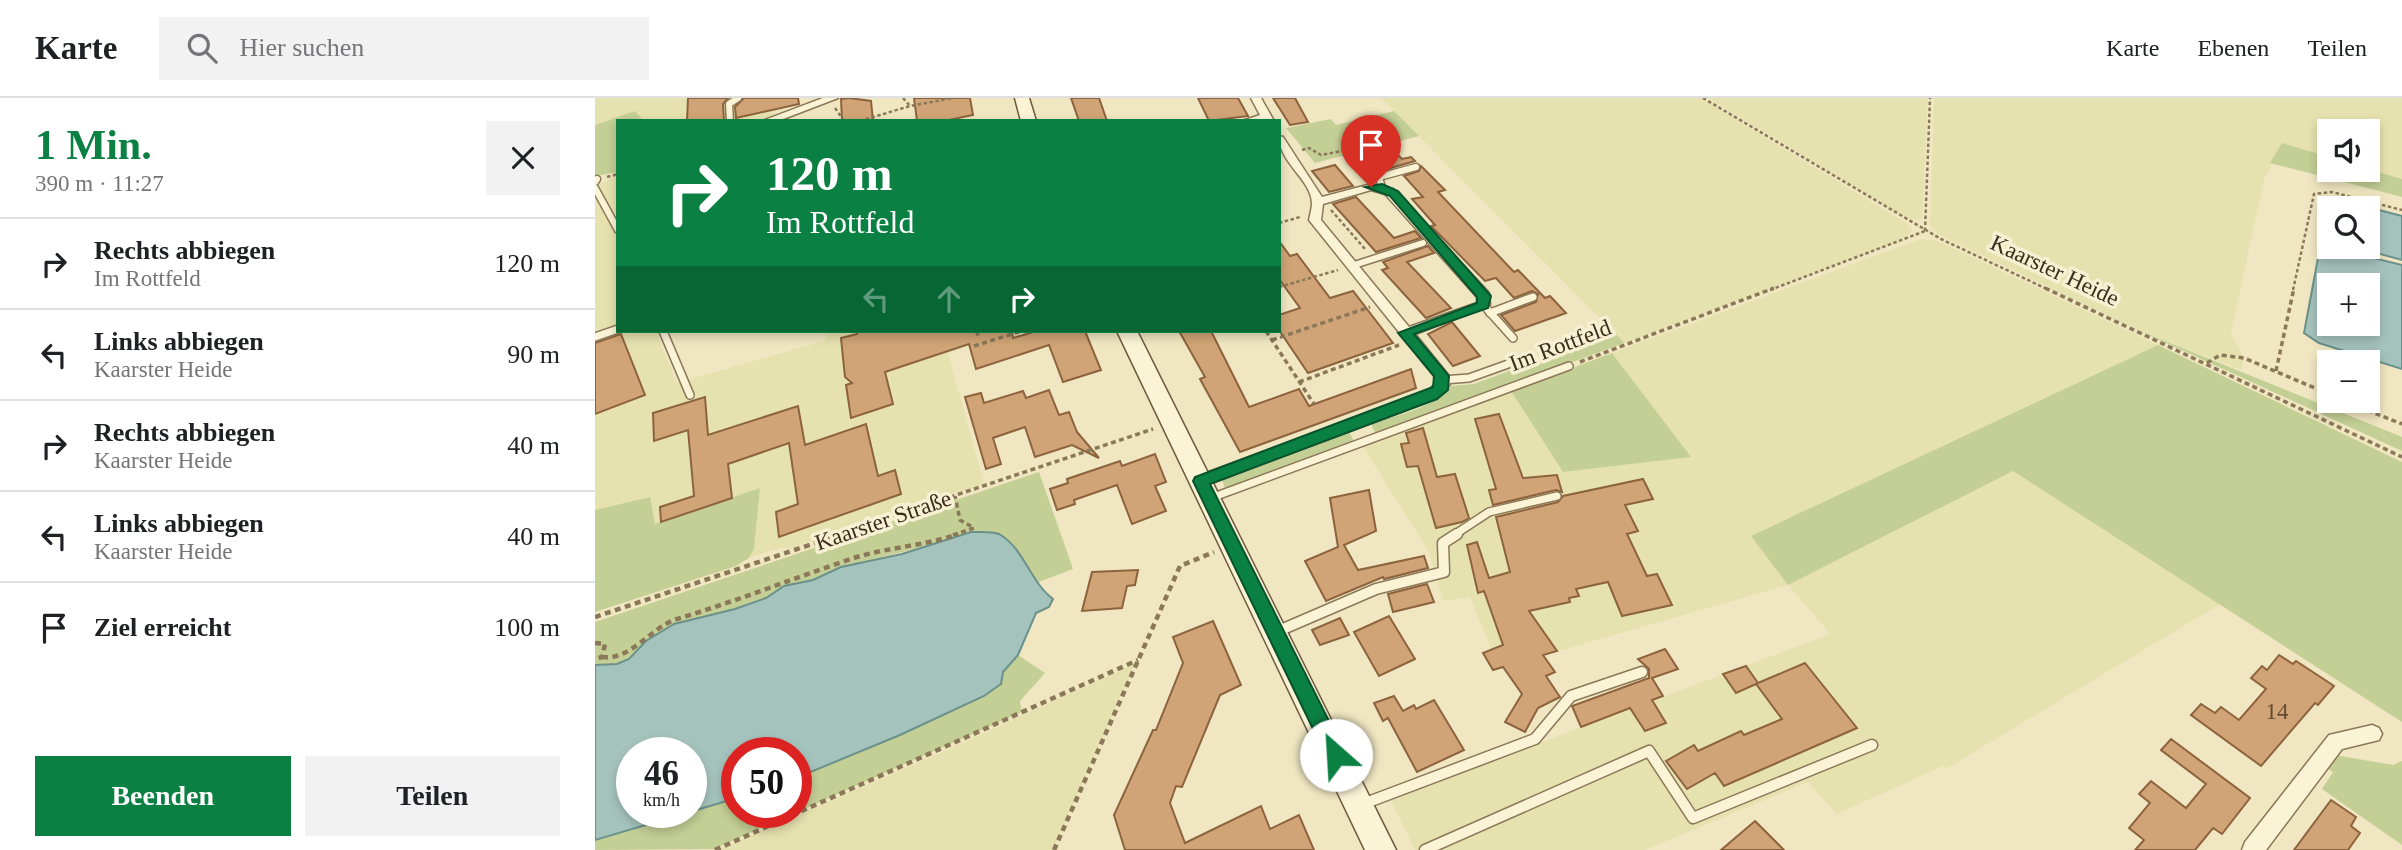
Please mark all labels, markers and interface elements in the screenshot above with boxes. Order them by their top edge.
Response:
search box [159,17,649,80]
icon: search [183,29,221,67]
text: Karte [35,30,117,66]
text: Hier suchen [239,33,364,62]
text: Karte [2106,35,2159,61]
text: Ebenen [2197,35,2269,61]
text: Teilen [2307,35,2367,61]
pin [1341,115,1401,187]
map controls [2317,119,2380,413]
button: sound [2317,119,2380,182]
button: close [486,121,560,195]
text: 1 Min. [35,122,152,168]
icon: arrive [1352,126,1390,164]
text: 120 m [766,146,893,201]
icon: right [651,147,742,238]
text: 390 m · 11:27 [35,171,164,196]
button: search [2317,196,2380,259]
text: Im Rottfeld [766,204,914,240]
street label: Kaarster Heide [1987,230,2123,311]
text: Rechts abbiegen [94,236,275,265]
icon: right [35,245,73,283]
text: 120 m [494,249,560,278]
text: Im Rottfeld [94,266,201,291]
button: + [2317,273,2380,336]
icon: left [857,280,895,318]
icon: ahead [930,280,968,318]
icon: right [1003,280,1041,318]
street label: Im Rottfeld [1506,315,1615,376]
text: Links abbiegen [94,327,264,356]
icon: left [35,336,73,374]
text: 90 m [507,340,560,369]
button: − [2317,350,2380,413]
text: Kaarster Heide [94,357,233,382]
text: Rechts abbiegen [94,418,275,447]
icon: right [35,427,73,465]
text: 40 m [507,431,560,460]
text: Kaarster Heide [94,448,233,473]
street label: Kaarster Straße [812,485,955,555]
text: Links abbiegen [94,509,264,538]
icon: left [35,518,73,556]
text: 40 m [507,522,560,551]
text: Kaarster Heide [94,539,233,564]
icon: arrive [35,609,73,647]
text: Ziel erreicht [94,613,231,642]
text: 100 m [494,613,560,642]
house number: 14 [2266,699,2289,724]
position arrow [1299,718,1373,792]
speed limit sign: 50 [721,737,812,828]
text: 46 [644,754,679,793]
button: Beenden [35,756,291,836]
button: Teilen [305,756,560,836]
text: km/h [643,790,680,810]

